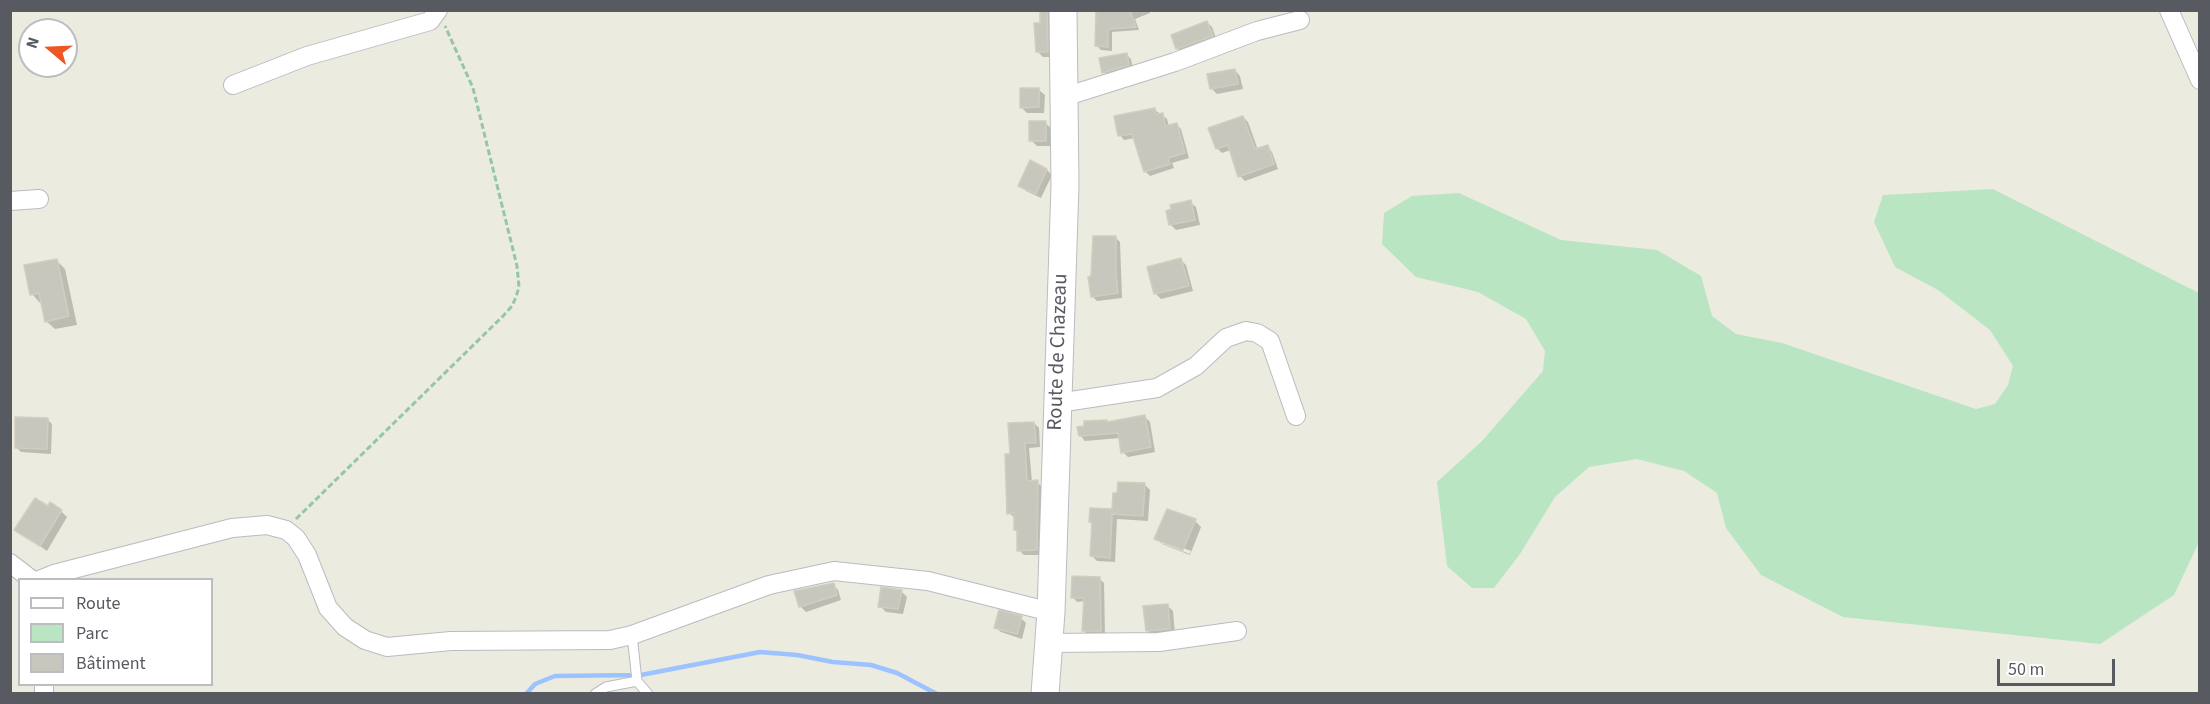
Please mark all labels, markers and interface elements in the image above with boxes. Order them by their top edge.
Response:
north arrow [18,18,78,78]
text: N [21,34,45,51]
street label: Route de Chazeau [1044,273,1074,431]
legend [18,578,213,686]
text: Route [76,591,120,616]
text: Parc [76,621,109,646]
scale bar [2000,647,2118,685]
text: Bâtiment [76,651,146,676]
text: 50 m [2008,657,2044,682]

